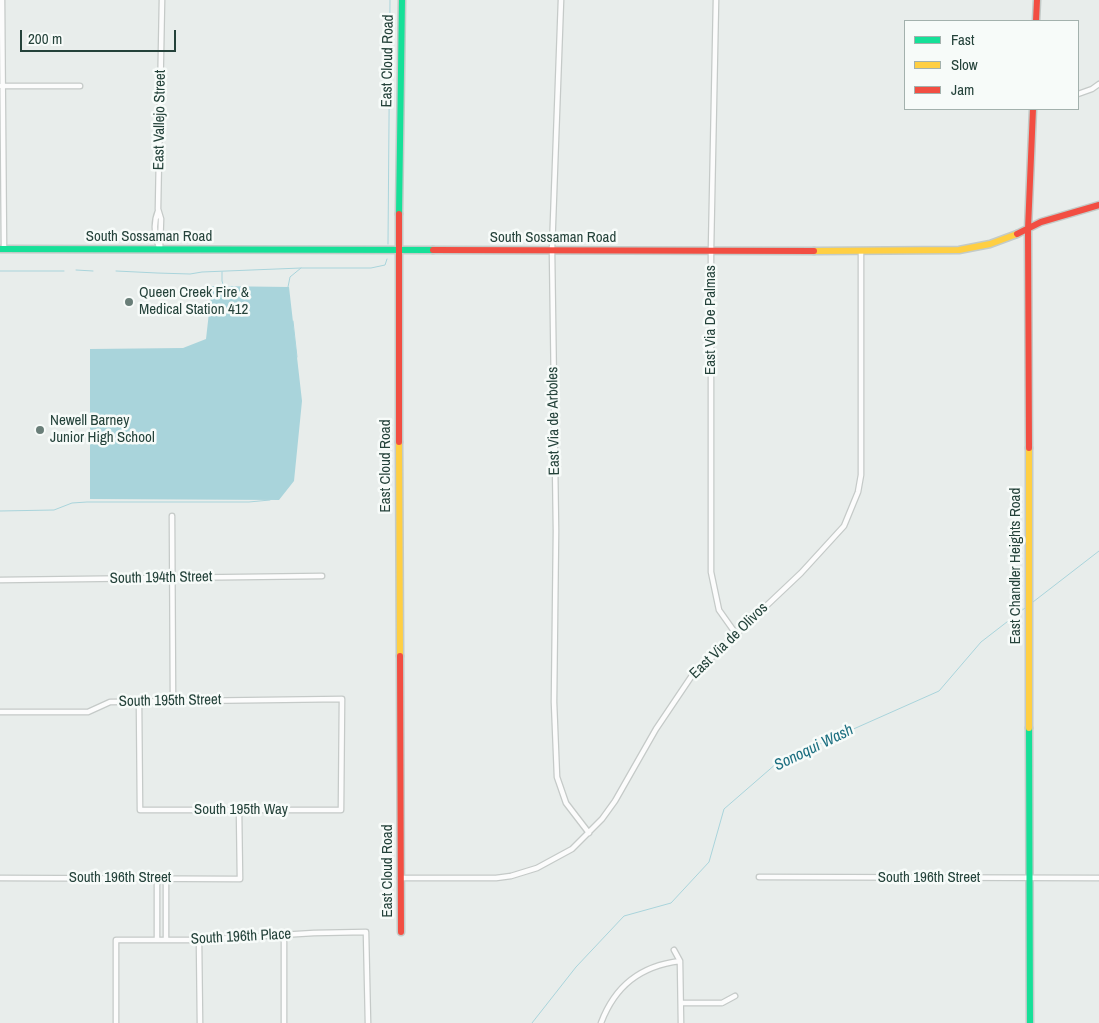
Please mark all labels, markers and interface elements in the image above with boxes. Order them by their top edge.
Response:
street label: East Cloud Road [378,14,398,108]
scale bar [22,20,179,52]
legend [904,20,1079,110]
text: 200 m [28,28,62,49]
text: Fast [951,29,974,50]
text: Slow [951,54,978,75]
street label: East Vallejo Street [150,70,170,170]
text: Jam [951,79,974,100]
street label: South Sossaman Road [86,228,212,246]
street label: South Sossaman Road [490,229,616,247]
street label: East Via De Palmas [702,265,720,375]
place label: Queen Creek Fire & Medical Station 412 [139,284,249,319]
marker: Queen Creek Fire & Medical Station 412 [123,296,135,308]
street label: East Via de Arboles [544,367,564,475]
place label: Newell Barney Junior High School [50,412,155,447]
street label: East Cloud Road [377,420,395,512]
marker: Newell Barney Junior High School [34,424,46,436]
street label: East Chandler Heights Road [1007,488,1025,644]
street label: South 194th Street [110,568,212,588]
street label: East Via de Olivos [686,599,772,683]
street label: South 195th Street [119,691,221,711]
water label: Sonoqui Wash [771,721,857,775]
street label: South 195th Way [194,801,288,819]
street label: East Cloud Road [379,825,397,917]
street label: South 196th Street [69,869,171,887]
street label: South 196th Street [878,869,980,887]
street label: South 196th Place [190,925,292,949]

